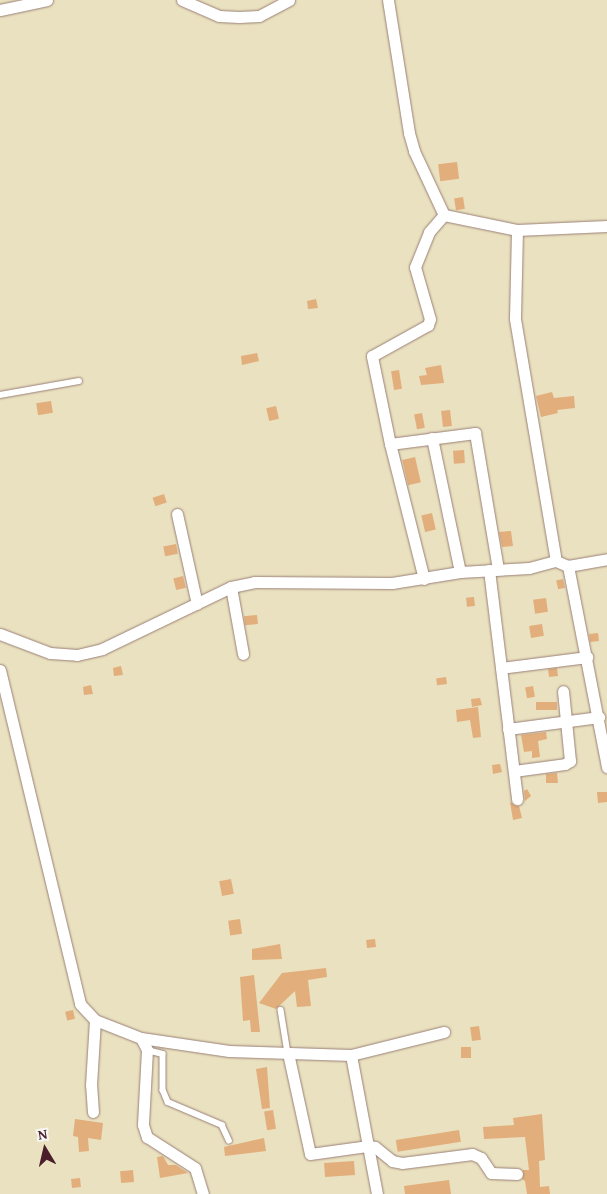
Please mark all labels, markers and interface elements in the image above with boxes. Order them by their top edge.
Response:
north arrow [20,1124,70,1174]
text: N [36,1124,49,1145]

